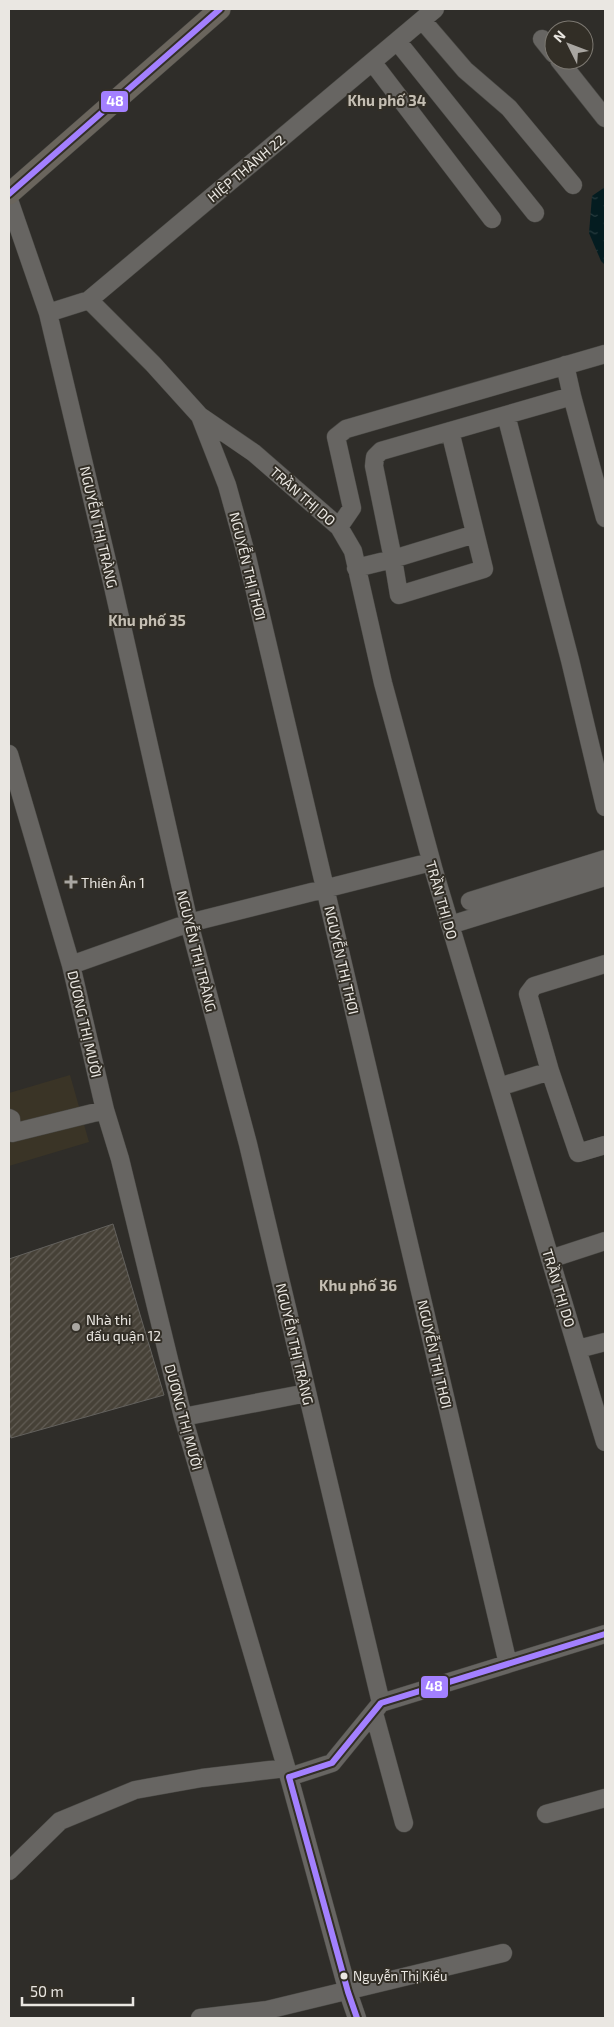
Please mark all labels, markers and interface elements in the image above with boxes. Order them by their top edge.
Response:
north arrow [544,20,594,70]
text: N [549,27,569,45]
line badge: 48 [100,90,129,113]
district label: Khu phố 34 [348,91,427,109]
text: 48 [106,92,124,109]
street label: HIỆP THÀNH 22 [204,131,288,205]
street label: TRẦN THỊ DO [267,463,339,529]
street label: NGUYỄN THỊ TRÀNG [77,464,122,590]
street label: NGUYỄN THỊ THƠI [226,510,271,622]
district label: Khu phố 35 [108,611,186,629]
street label: TRẦN THỊ DO [423,859,461,941]
place label: Thiên Ân 1 [81,874,145,891]
marker: Thiên Ân 1 [65,876,77,888]
street label: NGUYỄN THỊ TRÀNG [174,888,221,1013]
street label: NGUYỄN THỊ THƠI [321,904,364,1016]
street label: DƯƠNG THỊ MƯỜI [64,969,106,1079]
street label: TRẦN THỊ DO [539,1247,579,1329]
district label: Khu phố 36 [319,1276,397,1294]
street label: NGUYỄN THỊ TRÀNG [273,1281,318,1407]
street label: NGUYỄN THỊ THƠI [414,1298,457,1410]
place label: Nhà thi đấu quận 12 [86,1311,161,1344]
marker: Nhà thi đấu quận 12 [70,1321,82,1333]
street label: DƯƠNG THỊ MƯỜI [162,1362,206,1472]
line badge: 48 [420,1675,449,1699]
text: 48 [425,1677,443,1694]
place label: Nguyễn Thị Kiểu [353,1968,447,1984]
marker: Nguyễn Thị Kiểu [339,1971,349,1981]
scale bar [22,1974,134,2006]
text: 50 m [30,1982,64,2000]

